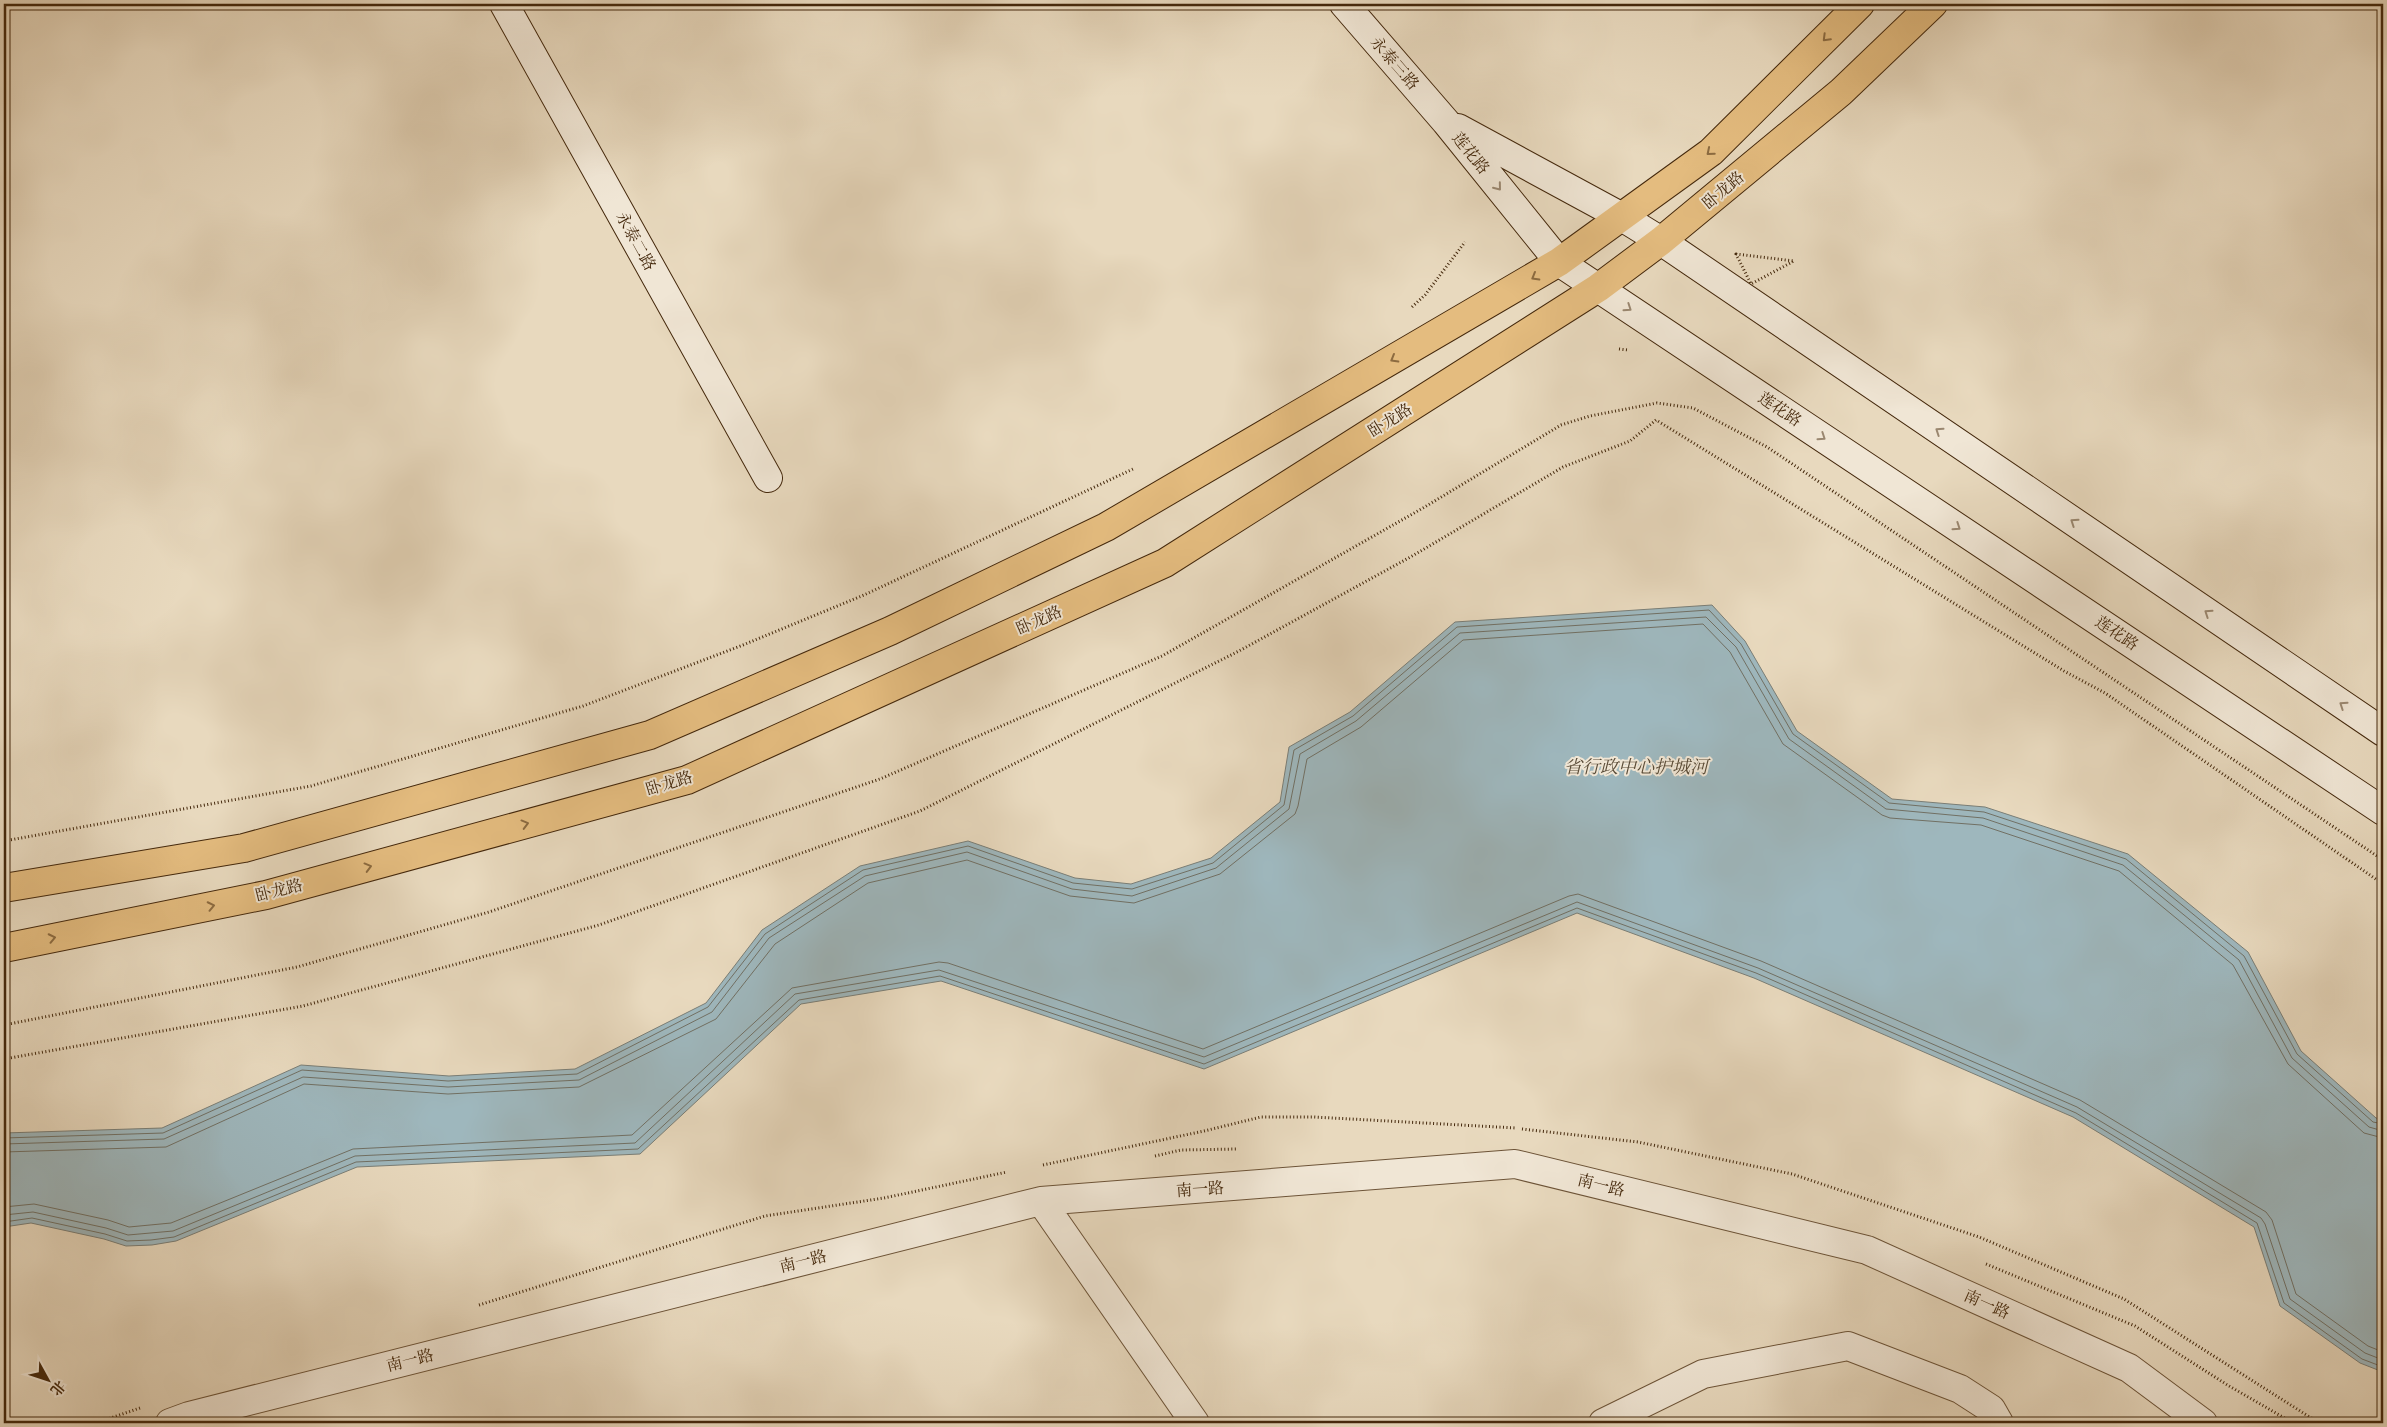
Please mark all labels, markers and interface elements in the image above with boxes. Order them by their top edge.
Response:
one-way arrow [1822,32,1831,41]
street label: 永泰三路 [1367,33,1423,93]
street label: 莲花路 [1449,128,1493,178]
one-way arrow [1707,147,1716,155]
street label: 卧龙路 [1699,167,1747,213]
one-way arrow [1492,181,1501,191]
street label: 永泰二路 [612,208,660,274]
one-way arrow [1531,270,1540,280]
one-way arrow [1623,302,1632,311]
one-way arrow [1391,352,1400,362]
street label: 莲花路 [1755,388,1805,430]
street label: 卧龙路 [1365,399,1415,441]
one-way arrow [1935,428,1945,437]
one-way arrow [1816,431,1825,440]
one-way arrow [2070,519,2079,528]
one-way arrow [1951,521,1961,530]
street label: 卧龙路 [1013,602,1065,638]
one-way arrow [2205,610,2214,620]
street label: 莲花路 [2092,612,2142,654]
one-way arrow [2339,701,2348,711]
water label: 省行政中心护城河 [1564,757,1711,778]
street label: 卧龙路 [643,767,695,799]
one-way arrow [521,819,530,830]
one-way arrow [364,862,372,872]
street label: 卧龙路 [253,875,305,905]
one-way arrow [206,901,215,912]
one-way arrow [47,933,56,944]
street label: 南一路 [1575,1170,1627,1200]
street label: 南一路 [1175,1178,1225,1200]
street label: 南一路 [777,1246,829,1276]
street label: 南一路 [1961,1286,2013,1322]
street label: 南一路 [384,1345,436,1375]
north arrow [22,1354,72,1404]
text: 北 [47,1377,69,1399]

